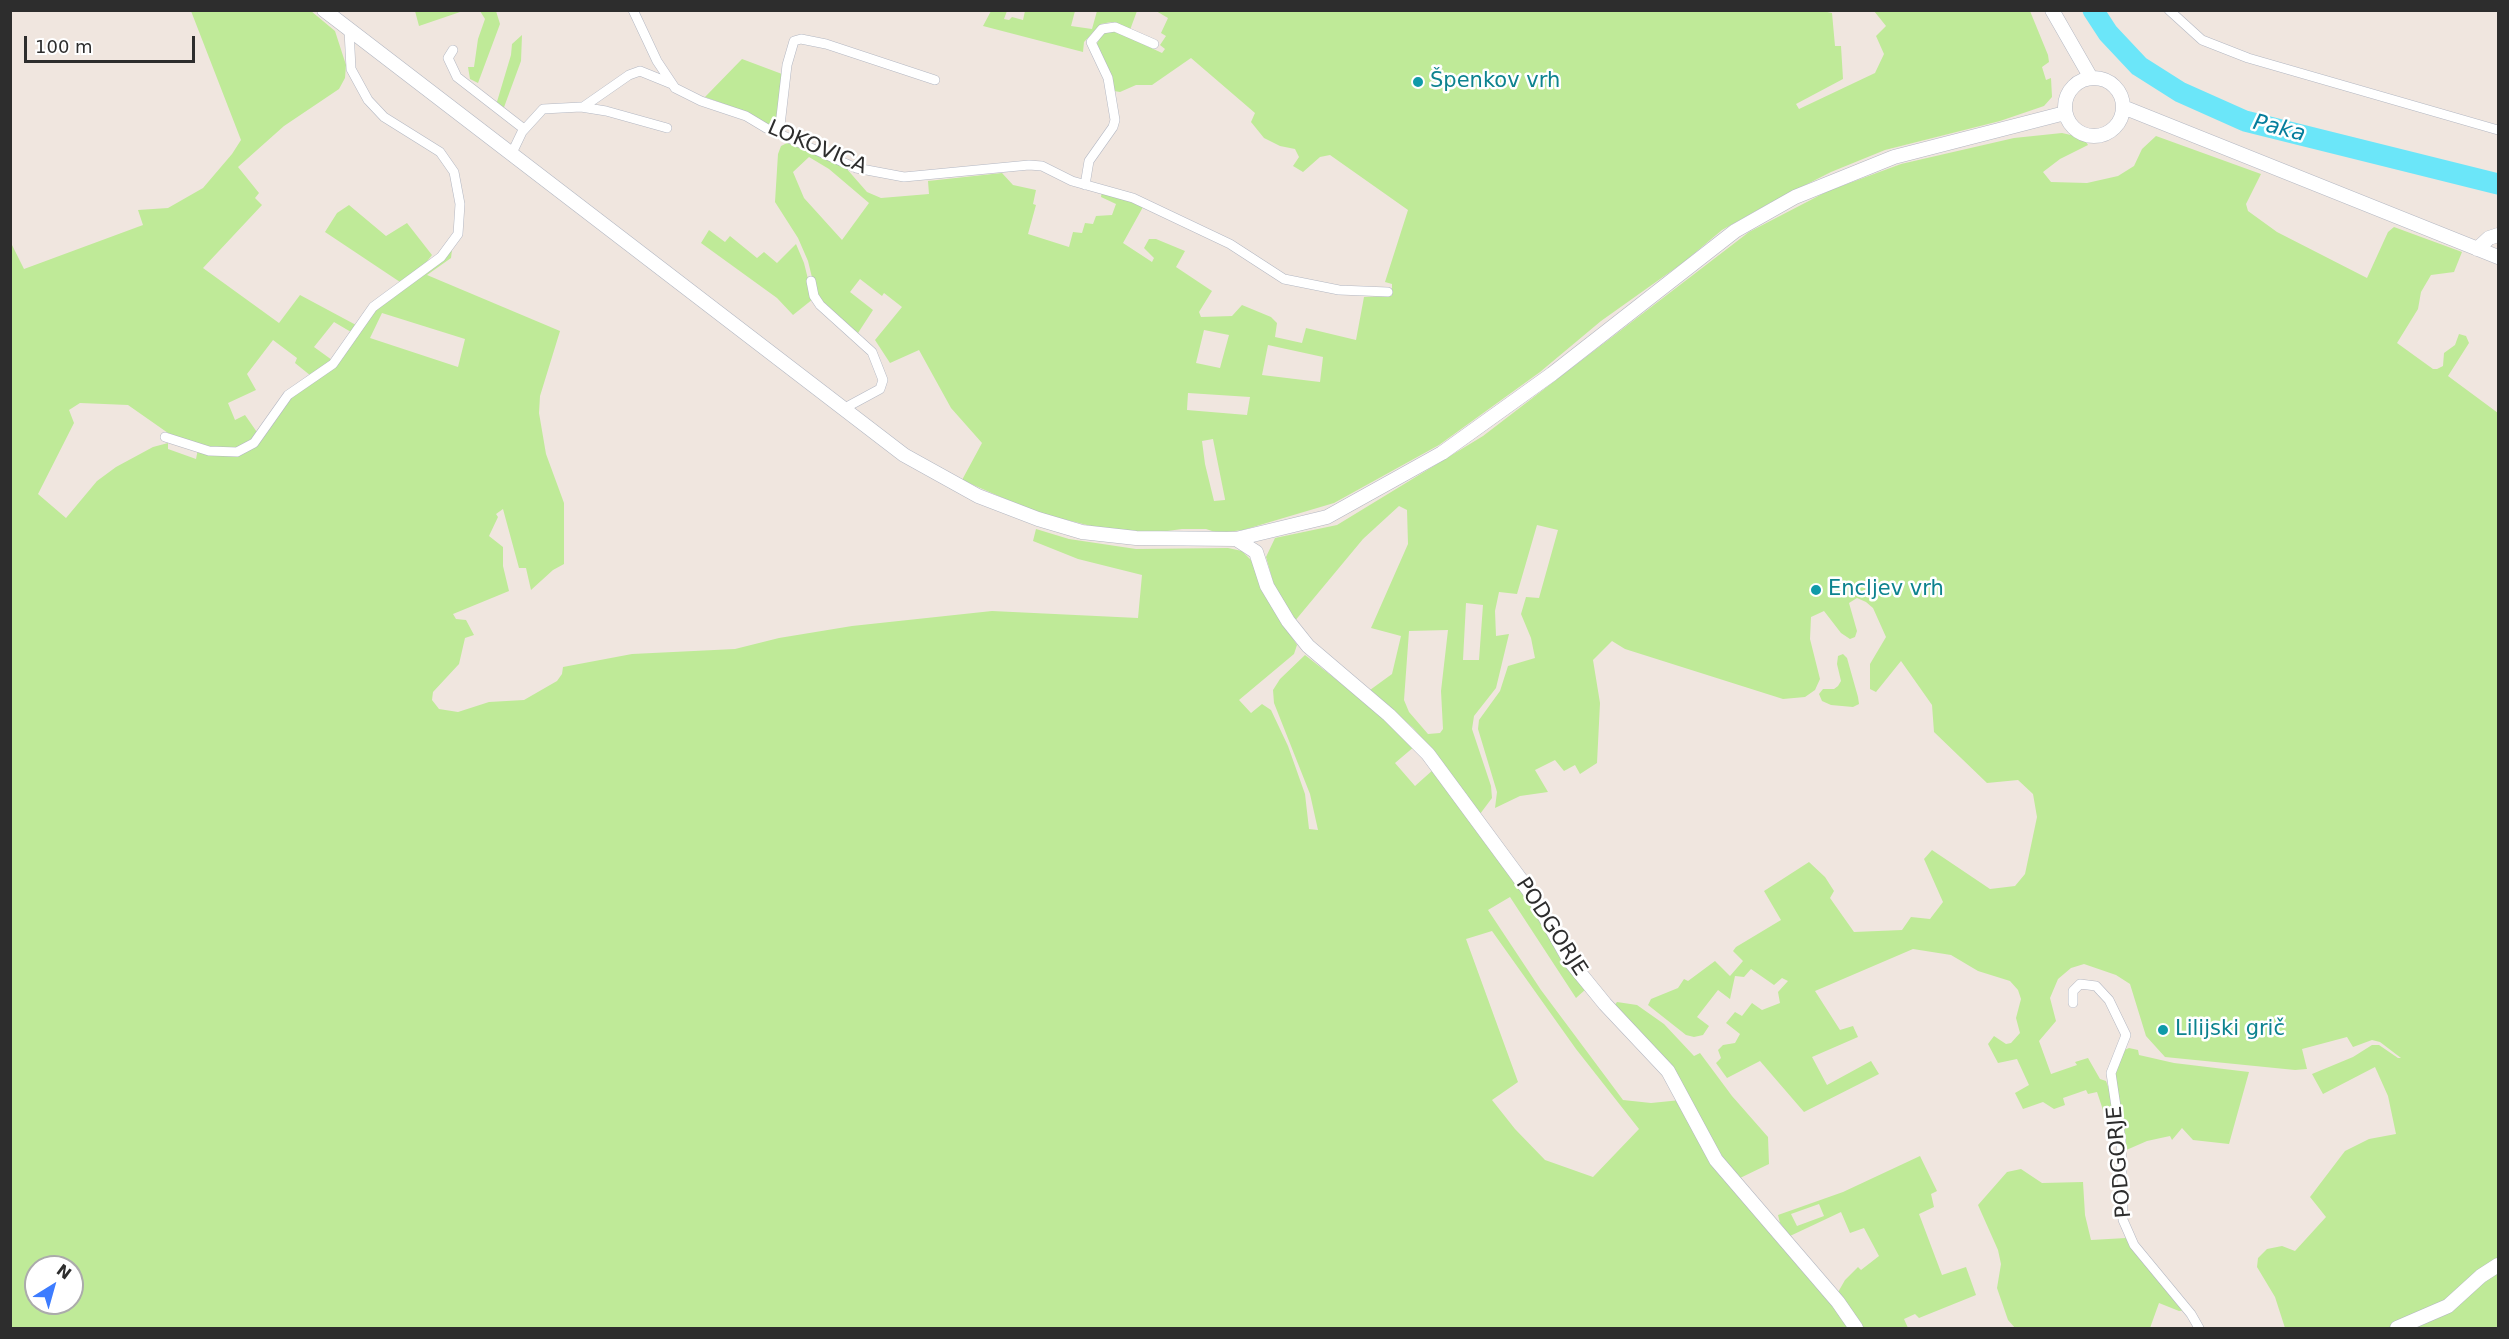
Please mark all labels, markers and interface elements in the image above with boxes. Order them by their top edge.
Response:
scale bar [27,24,198,62]
text: 100 m [35,36,93,57]
place label: Špenkov vrh [1430,69,1560,95]
marker: Špenkov vrh [1411,75,1425,89]
water label: Paka [2250,110,2308,148]
street label: LOKOVICA [763,116,871,180]
place label: Encljev vrh [1828,577,1944,603]
marker: Encljev vrh [1809,583,1823,597]
street label: PODGORJE [1510,873,1592,981]
place label: Lilijski grič [2175,1017,2285,1043]
marker: Lilijski grič [2156,1023,2170,1037]
street label: PODGORJE [2103,1105,2137,1219]
north arrow [24,1255,84,1315]
text: N [53,1260,75,1283]

